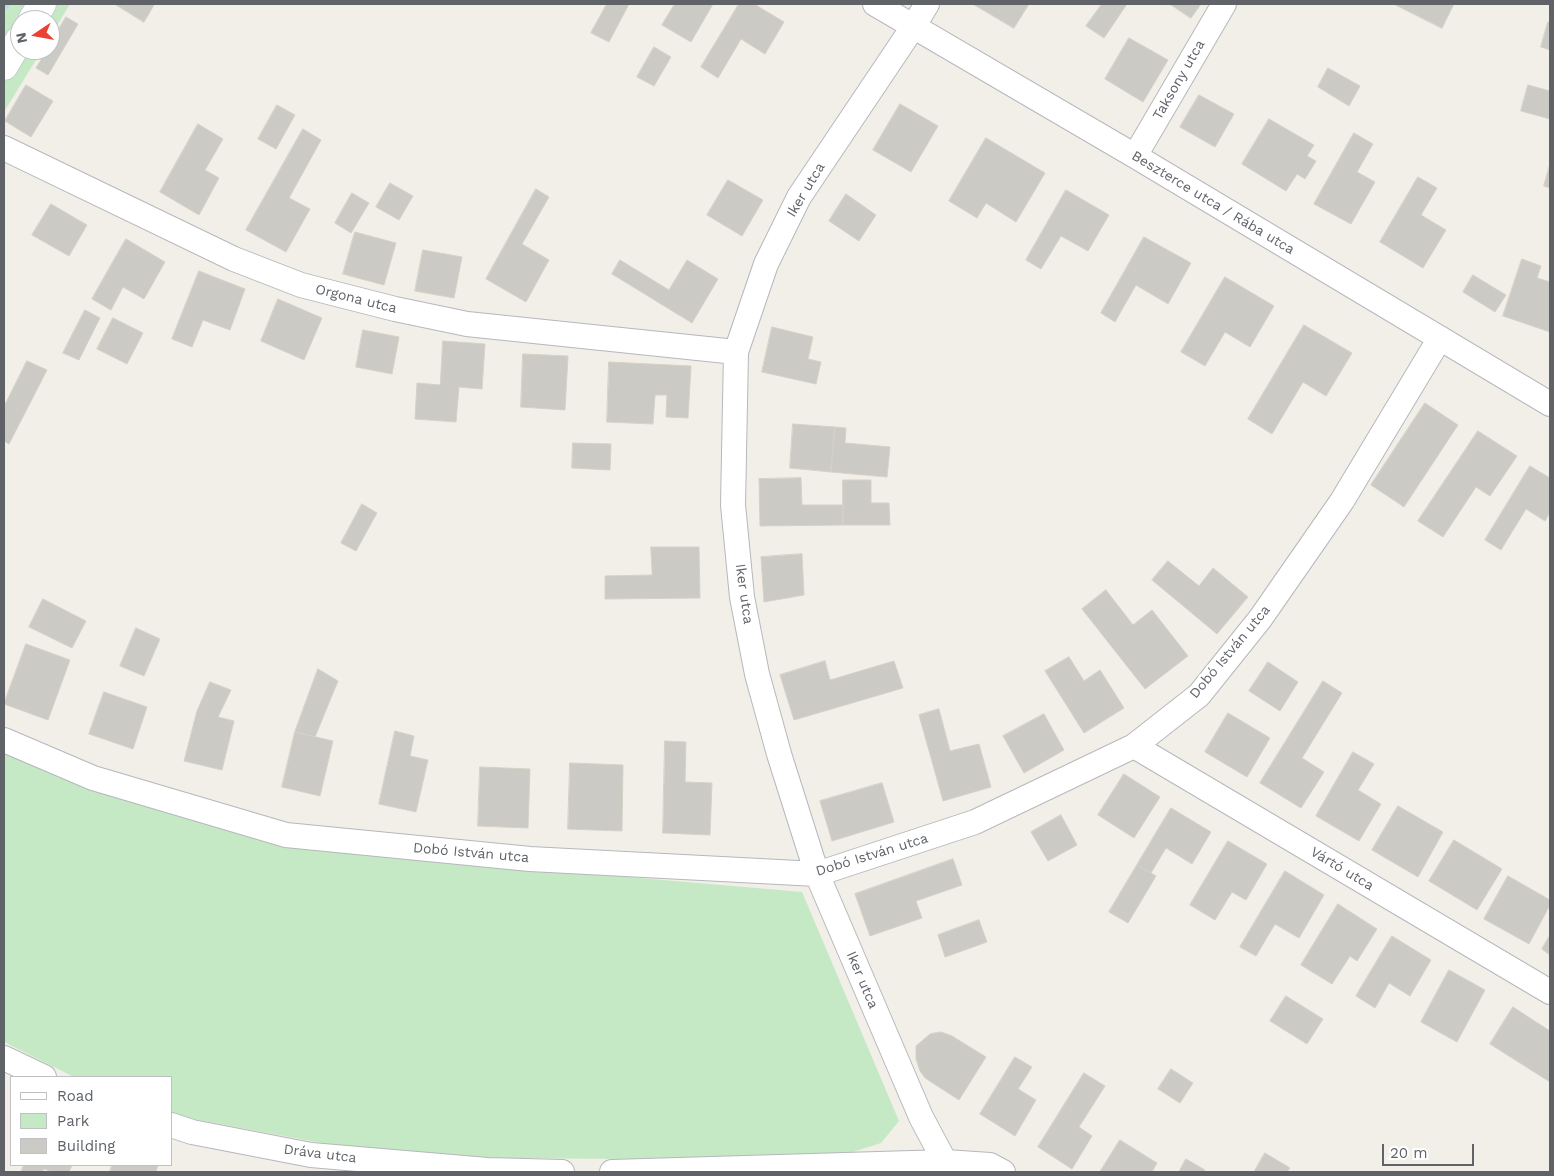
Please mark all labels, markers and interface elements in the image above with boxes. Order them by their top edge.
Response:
north arrow [10,10,60,60]
text: N [12,31,30,45]
street label: Taksony utca [1149,37,1209,123]
street label: Beszterce utca / Rába utca [1128,148,1298,258]
street label: Iker utca [783,160,829,220]
street label: Orgona utca [314,281,398,317]
street label: Iker utca [731,563,757,625]
street label: Dobó István utca [1186,602,1274,702]
street label: Dobó István utca [814,830,930,880]
street label: Dobó István utca [412,840,530,866]
street label: Vártó utca [1307,844,1377,894]
street label: Iker utca [842,949,882,1011]
legend [10,1076,172,1166]
text: Road [57,1087,94,1105]
text: Park [57,1112,89,1130]
scale bar [1384,1134,1476,1166]
text: Building [57,1137,115,1155]
street label: Dráva utca [283,1141,357,1167]
text: 20 m [1390,1144,1428,1162]

